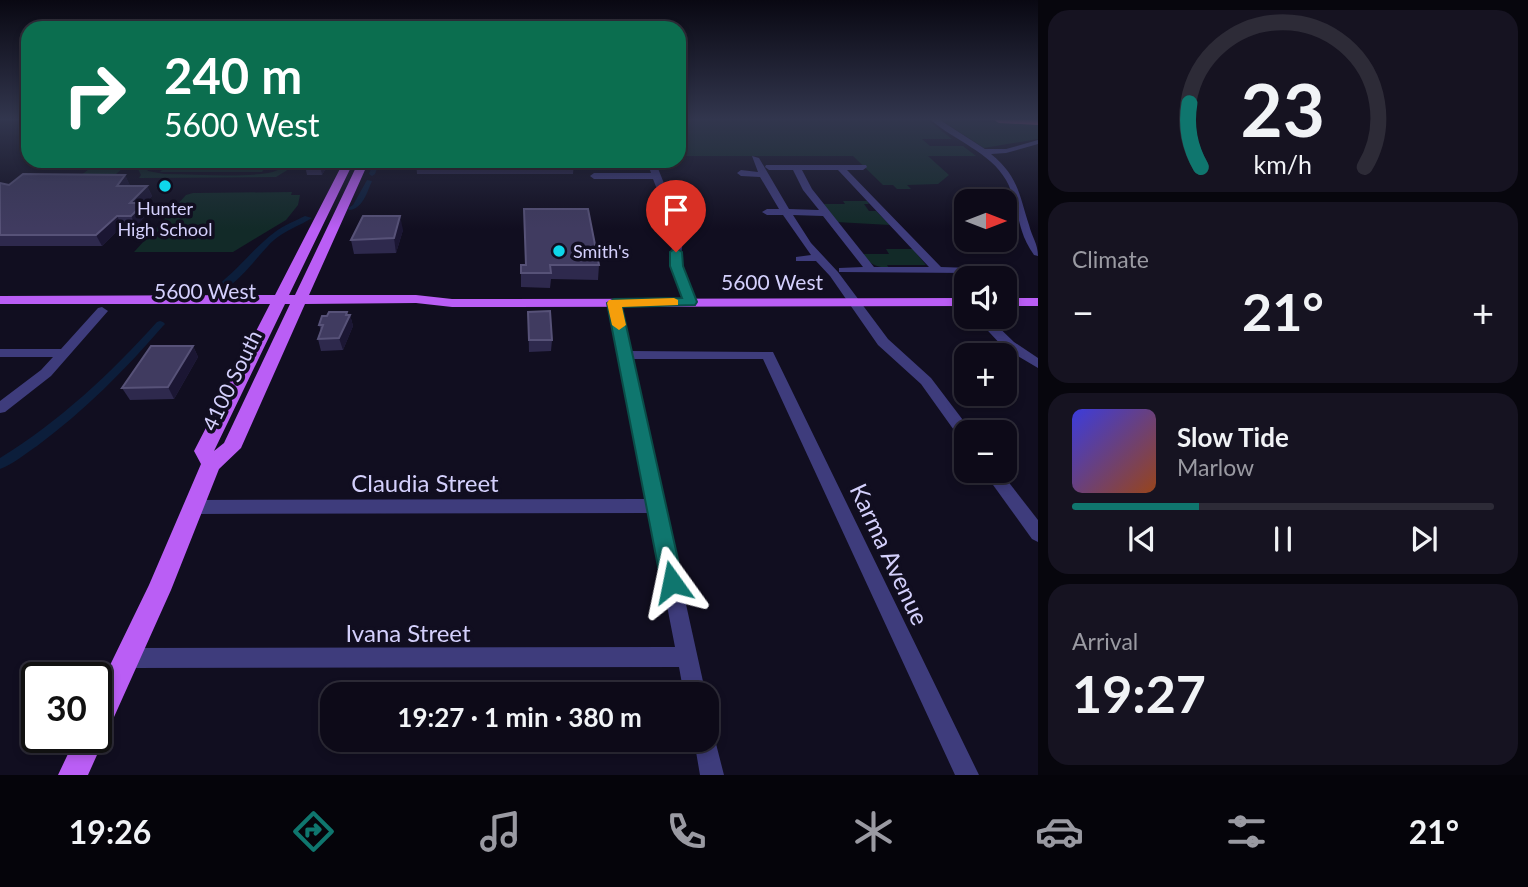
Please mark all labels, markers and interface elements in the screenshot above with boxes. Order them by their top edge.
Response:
text: 240 m [164,46,302,104]
icon: right [49,49,140,140]
text: 23 [1241,65,1325,153]
text: 5600 West [164,105,320,144]
text: km/h [1254,149,1312,179]
marker: Hunter High School [157,178,173,194]
pin [646,180,706,252]
north arrow [954,189,1017,252]
map controls [954,189,1017,483]
icon: arrive [657,191,695,229]
place label: Hunter High School [118,197,212,240]
place label: Smith's [573,240,630,262]
marker: Smith's [551,243,567,259]
text: Climate [1072,245,1149,273]
button: sound [954,266,1017,329]
street label: 5600 West [721,269,824,294]
street label: 5600 West [154,278,257,303]
text: 21° [1242,280,1324,342]
text: − [1072,289,1094,335]
text: + [1472,289,1494,335]
street label: 4100 South [196,326,266,434]
button: + [954,343,1017,406]
button: − [954,420,1017,483]
text: Slow Tide [1177,421,1289,453]
text: Marlow [1177,453,1254,481]
street label: Claudia Street [351,468,499,497]
street label: Karma Avenue [845,479,935,629]
icon: previous [1123,520,1161,558]
icon: pause [1264,520,1302,558]
icon: next [1405,520,1443,558]
position arrow [635,545,709,619]
street label: Ivana Street [345,618,471,647]
text: Arrival [1072,627,1138,655]
speed limit sign: 30 [21,662,112,753]
text: 19:27 [1072,662,1206,724]
text: 19:27 · 1 min · 380 m [397,701,642,733]
icon: directions [289,807,338,856]
icon: music [476,807,525,856]
icon: phone [662,807,711,856]
icon: climate [849,807,898,856]
icon: car [1035,807,1084,856]
icon: filters [1222,807,1271,856]
text: 19:26 [69,812,151,851]
text: 21° [1409,812,1459,851]

